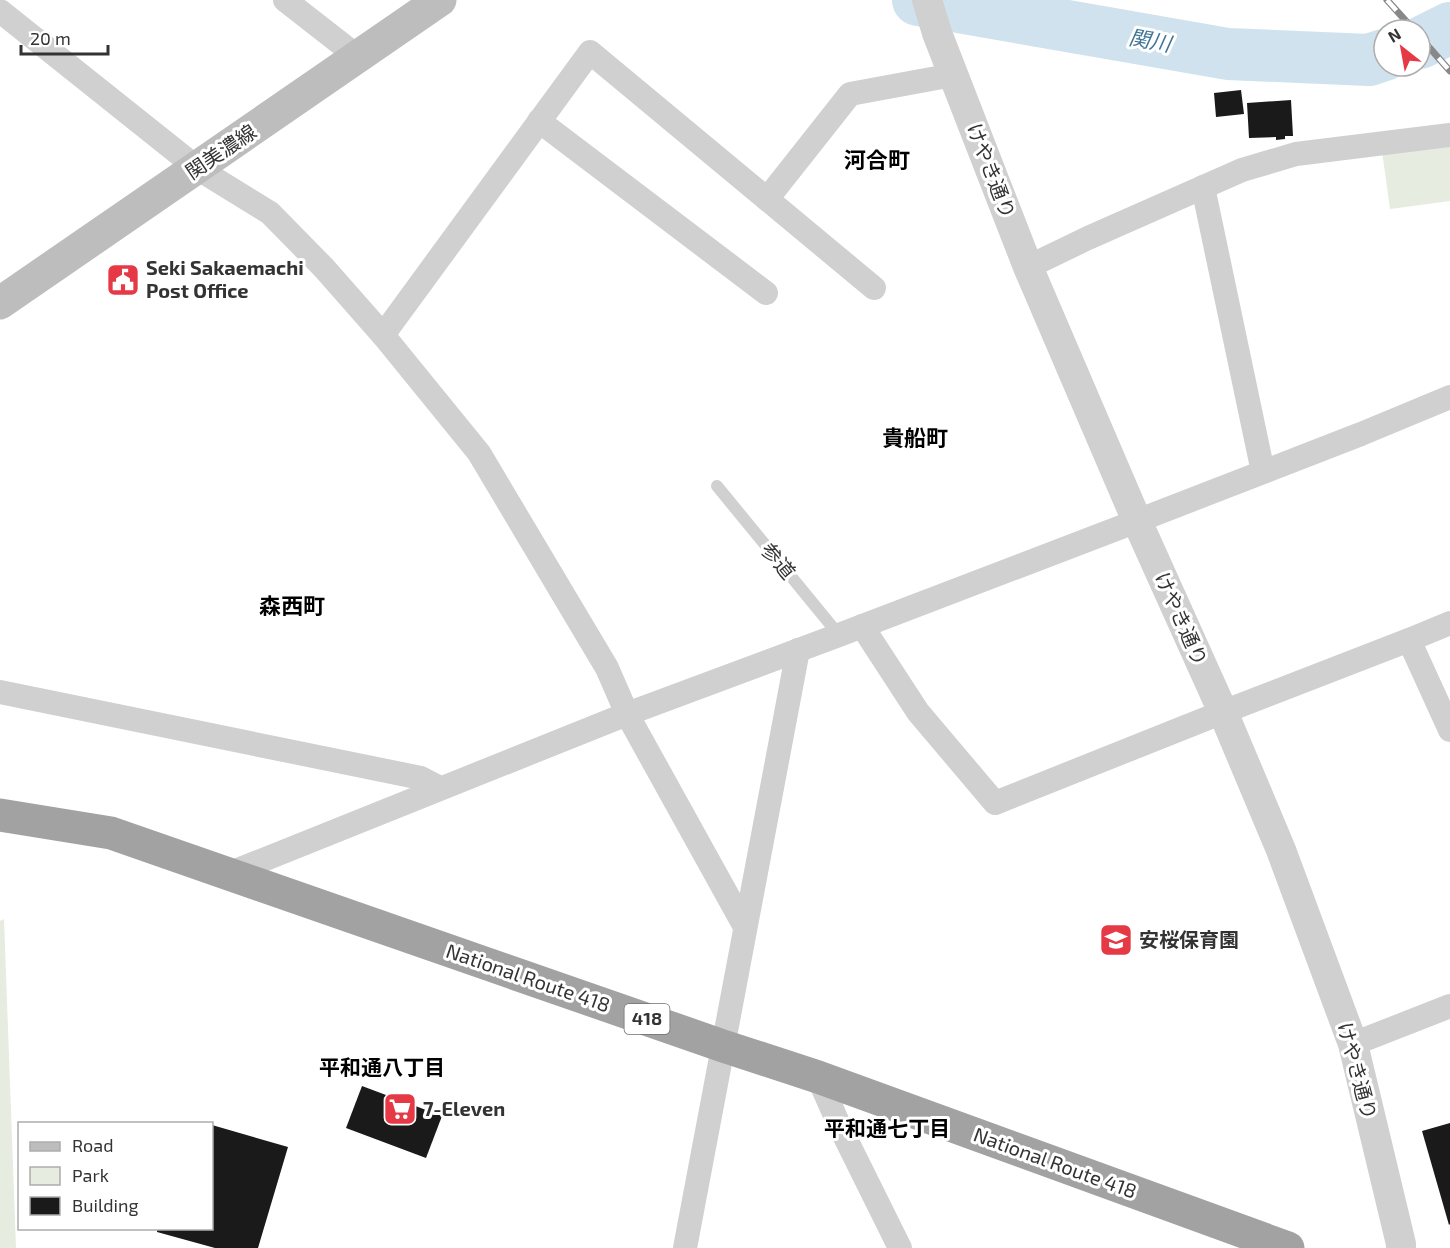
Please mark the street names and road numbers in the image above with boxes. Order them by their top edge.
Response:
street label: 関美濃線 [181,119,260,183]
street label: けやき通り [963,120,1021,222]
street label: 参道 [757,537,801,583]
street label: けやき通り [1151,568,1213,669]
street label: National Route 418 [443,938,613,1016]
road number: 418 [624,1004,670,1034]
street label: けやき通り [1333,1019,1382,1122]
street label: National Route 418 [971,1121,1140,1203]

